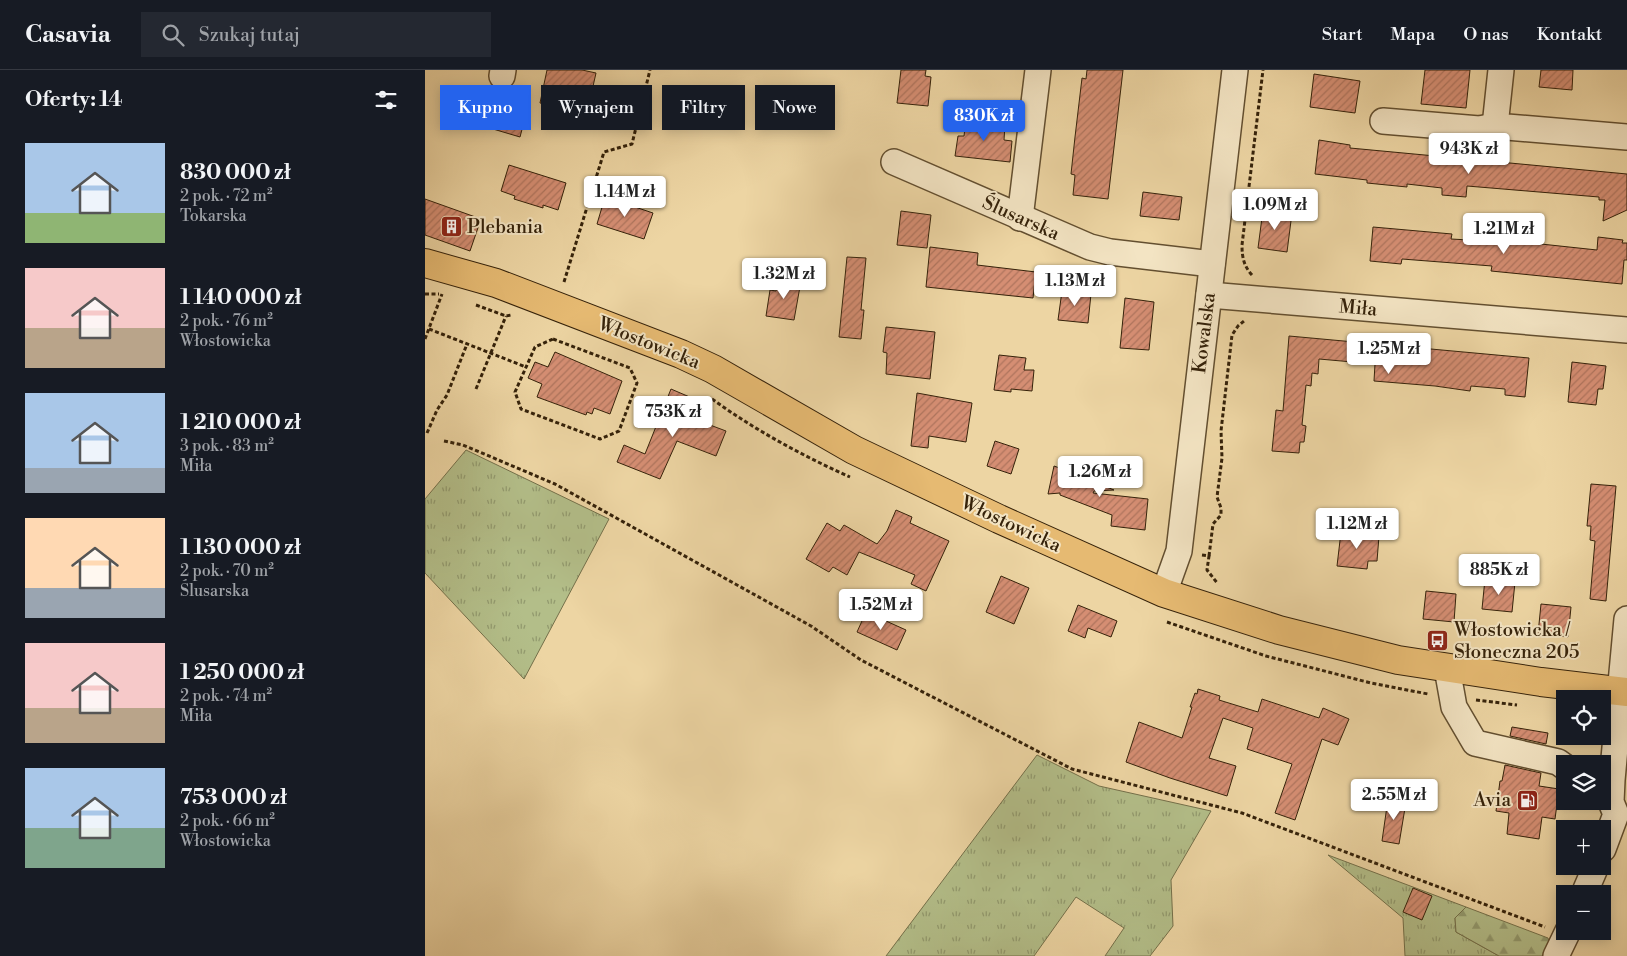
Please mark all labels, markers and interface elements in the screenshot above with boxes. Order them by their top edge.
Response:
search box [141,12,491,57]
text: Casavia [25,20,111,50]
icon: search [159,21,187,49]
text: Szukaj tutaj [199,23,300,47]
text: Start [1322,23,1363,46]
text: Mapa [1391,23,1435,46]
text: O nas [1463,23,1509,46]
text: Kontakt [1537,23,1602,46]
chip: Kupno [440,85,531,130]
chip: Wynajem [541,85,652,130]
chip: Filtry [662,85,745,130]
chip: Nowe [755,85,835,130]
icon: filters [372,86,400,114]
text: Oferty: 14 [25,87,123,113]
pin: 830K zł [938,100,1030,142]
text: 830K zł [954,106,1014,126]
pin: 943K zł [1423,132,1515,175]
text: 943K zł [1440,139,1498,159]
text: 830 000 zł [180,160,291,186]
icon: home [65,163,125,223]
pin: 1.14M zł [573,176,677,218]
text: 1.14M zł [595,182,655,202]
text: 2 pok. · 72 m² [180,186,272,206]
street label: Ślusarska [979,189,1064,246]
pin: 1.09M zł [1223,189,1327,231]
text: 1.09M zł [1243,195,1307,215]
text: Tokarska [180,206,247,226]
pin: 1.21M zł [1452,212,1556,255]
building icon: Plebania [439,215,463,239]
place label: Plebania [467,215,543,239]
text: 1.21M zł [1474,219,1534,239]
pin: 1.32M zł [732,258,836,300]
text: 1.32M zł [753,264,815,284]
pin: 1.13M zł [1023,264,1127,307]
text: 1.13M zł [1045,271,1105,291]
text: 1 140 000 zł [180,285,301,311]
icon: home [65,288,125,348]
street label: Kowalska [1187,291,1221,375]
street label: Miła [1338,294,1379,322]
text: 2 pok. · 76 m² [180,311,273,331]
street label: Włostowicka [594,311,704,374]
text: Włostowicka [180,331,271,351]
pin: 1.25M zł [1337,332,1441,375]
text: 1.25M zł [1358,339,1420,359]
pin: 753K zł [627,396,719,438]
text: 753K zł [644,402,702,422]
text: 1 210 000 zł [180,410,301,436]
icon: home [65,413,125,473]
text: 3 pok. · 83 m² [180,436,274,456]
text: Miła [180,456,212,476]
pin: 1.26M zł [1048,456,1152,498]
text: 1.26M zł [1069,462,1131,482]
street label: Włostowicka [956,490,1065,558]
pin: 1.12M zł [1305,508,1409,550]
text: 1.12M zł [1327,514,1387,534]
text: 1 130 000 zł [180,535,301,561]
icon: home [65,538,125,598]
pin: 885K zł [1453,554,1545,596]
text: 885K zł [1470,560,1528,580]
text: 2 pok. · 70 m² [180,561,274,581]
text: Ślusarska [180,581,249,601]
pin: 1.52M zł [829,588,933,631]
text: 1.52M zł [850,595,912,615]
place label: Włostowicka / Słoneczna 205 [1453,618,1580,664]
bus stop icon: Włostowicka / Słoneczna 205 [1426,629,1450,653]
text: 1 250 000 zł [180,660,304,686]
icon: home [65,663,125,723]
text: 2 pok. · 74 m² [180,686,272,706]
map controls [1556,690,1611,940]
button: locate [1556,690,1611,745]
text: Miła [180,706,212,726]
button: layers [1556,755,1611,810]
pin: 2.55M zł [1342,778,1446,821]
text: 753 000 zł [180,785,287,811]
text: 2.55M zł [1362,785,1426,805]
icon: home [65,788,125,848]
place label: Avia [1473,788,1511,812]
fuel station icon: Avia [1515,788,1539,812]
text: 2 pok. · 66 m² [180,811,275,831]
button: + [1556,820,1611,875]
text: Włostowicka [180,831,271,851]
button: − [1556,885,1611,940]

